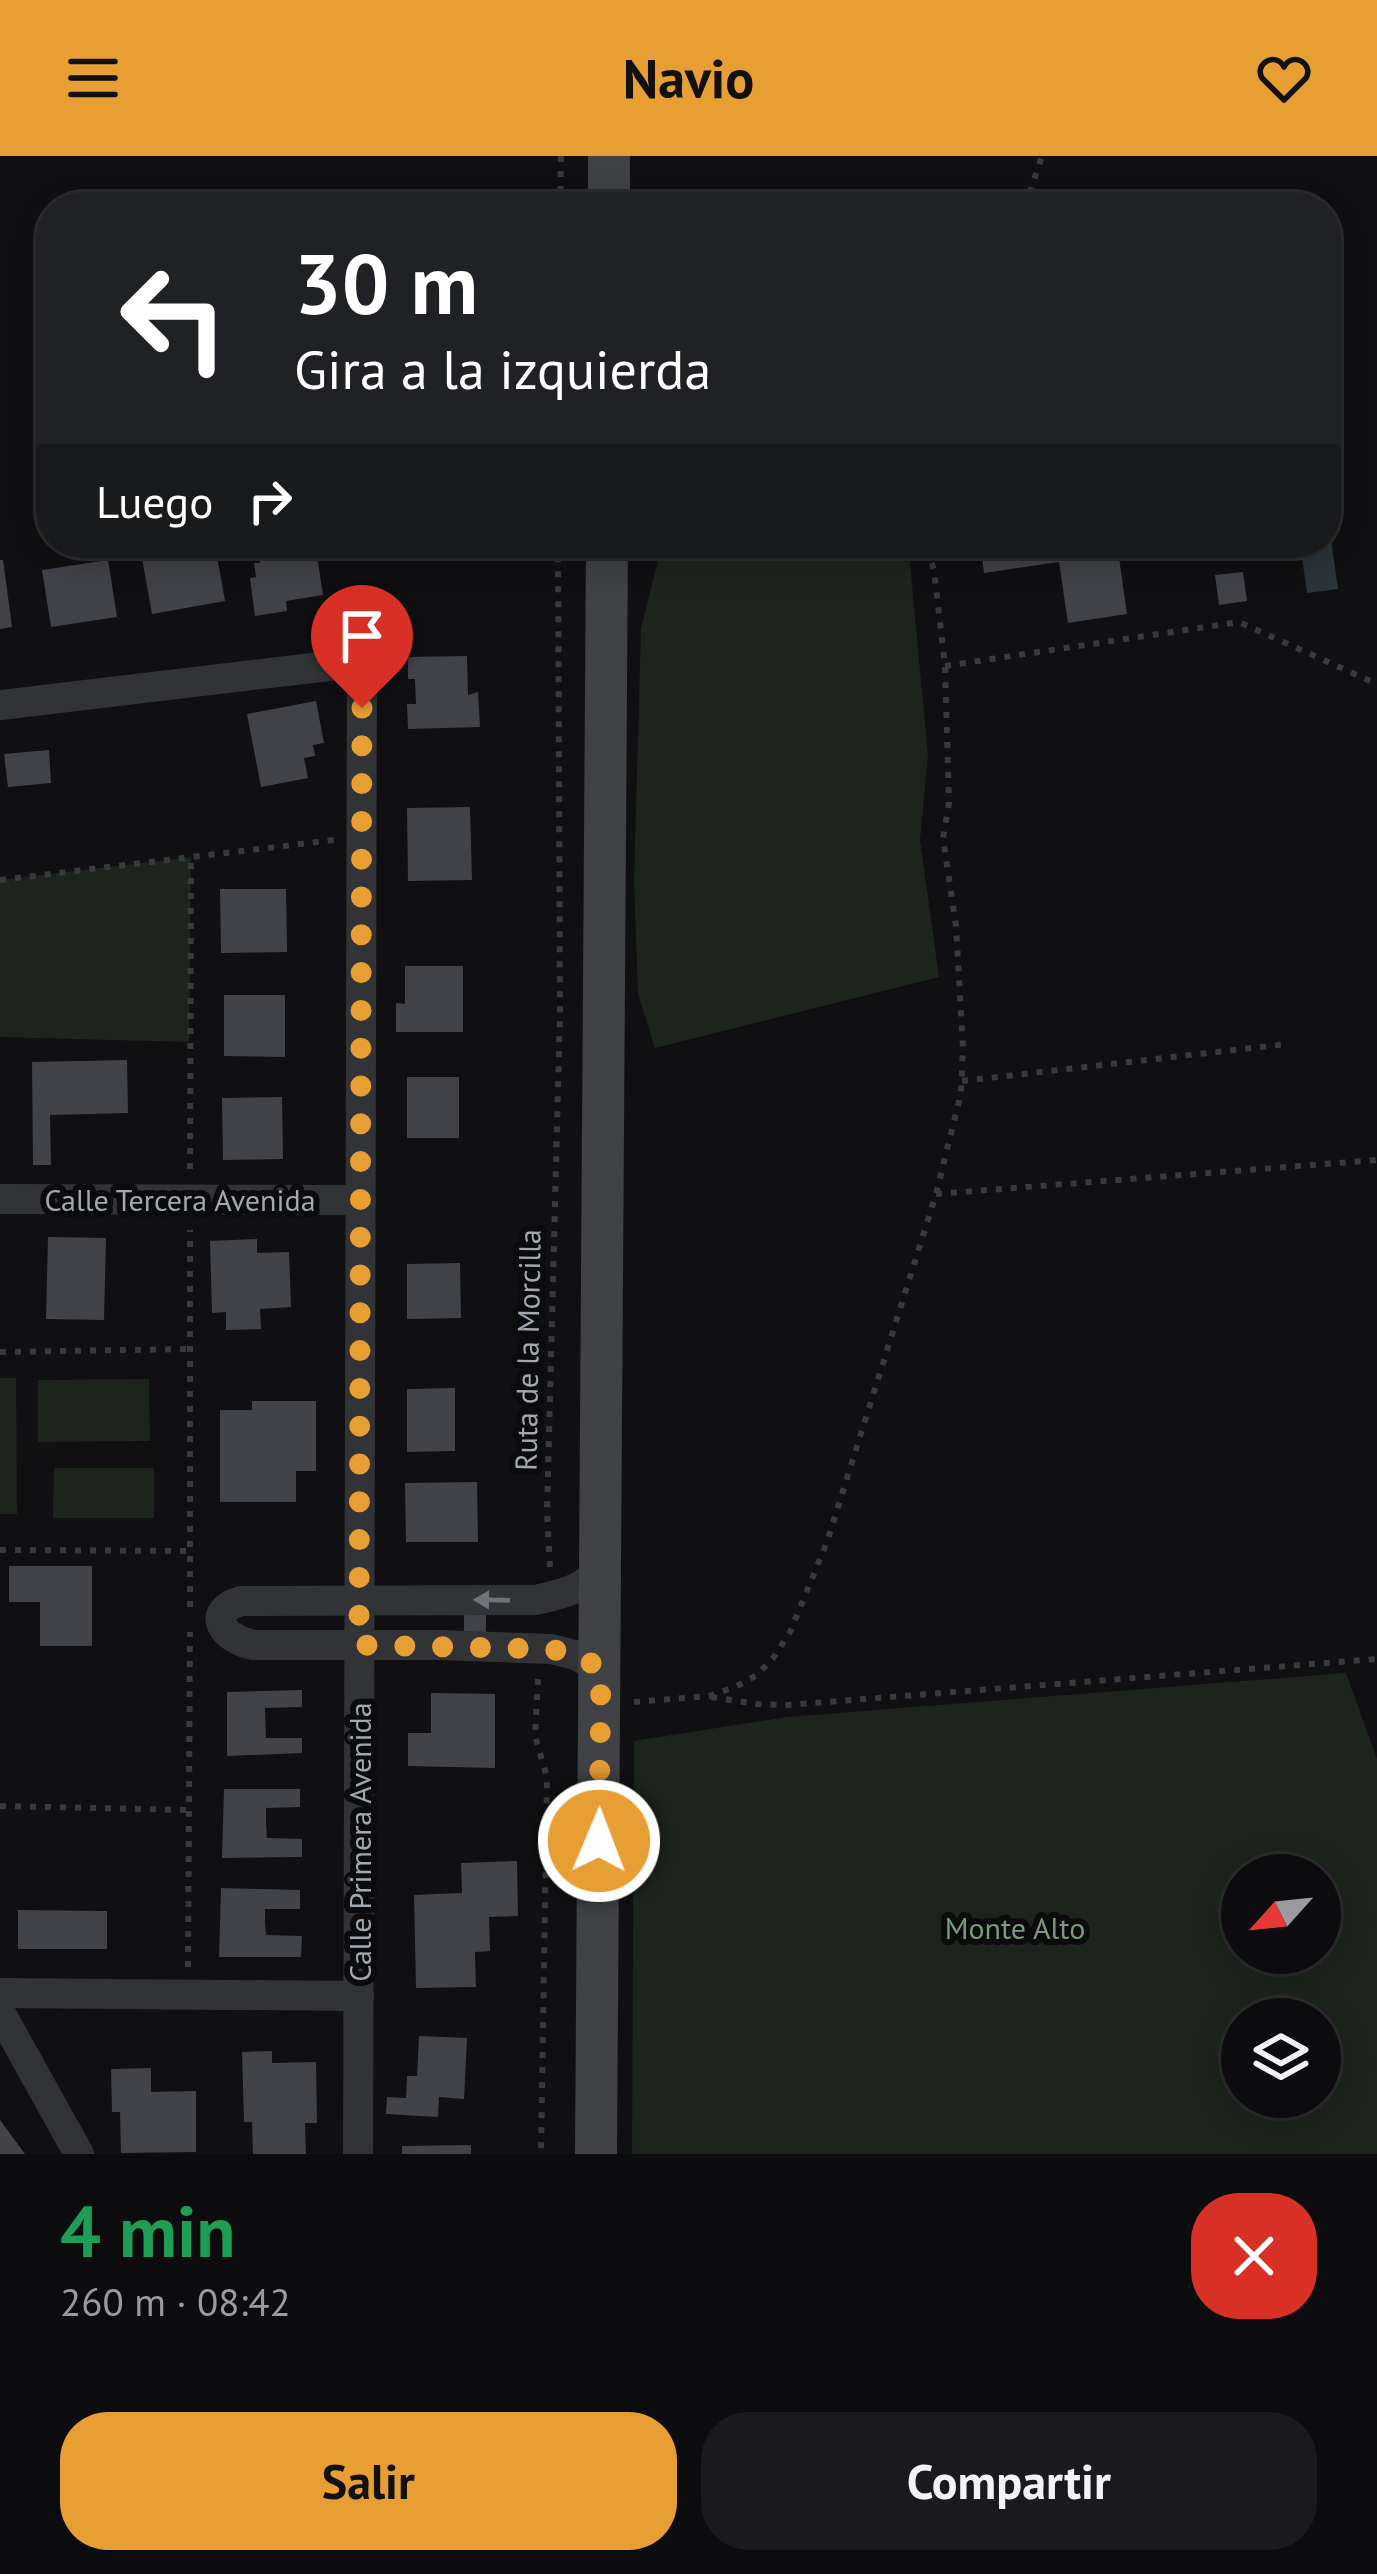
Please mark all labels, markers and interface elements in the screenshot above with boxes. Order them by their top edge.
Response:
text: Navio [623,43,754,113]
icon: menu [60,45,126,111]
icon: heart [1251,45,1317,111]
text: 30 m [294,228,478,337]
icon: left [96,240,252,396]
text: Gira a la izquierda [294,334,711,404]
icon: right [237,468,303,534]
text: Luego [96,472,213,530]
pin [311,585,413,708]
icon: arrive [329,603,395,669]
street label: Calle Tercera Avenida [44,1180,316,1219]
street label: Ruta de la Morcilla [505,1229,549,1471]
one-way arrow [472,1591,510,1610]
street label: Calle Primera Avenida [340,1702,379,1982]
position arrow [536,1778,662,1904]
north arrow [1221,1854,1341,1974]
map controls [1221,1854,1341,2118]
park label: Monte Alto [945,1908,1085,1947]
button: layers [1221,1998,1341,2118]
text: 4 min [60,2184,236,2277]
button: close [1191,2193,1317,2319]
text: 260 m · 08:42 [60,2276,291,2327]
button: Salir [60,2412,677,2550]
button: Compartir [701,2412,1317,2550]

